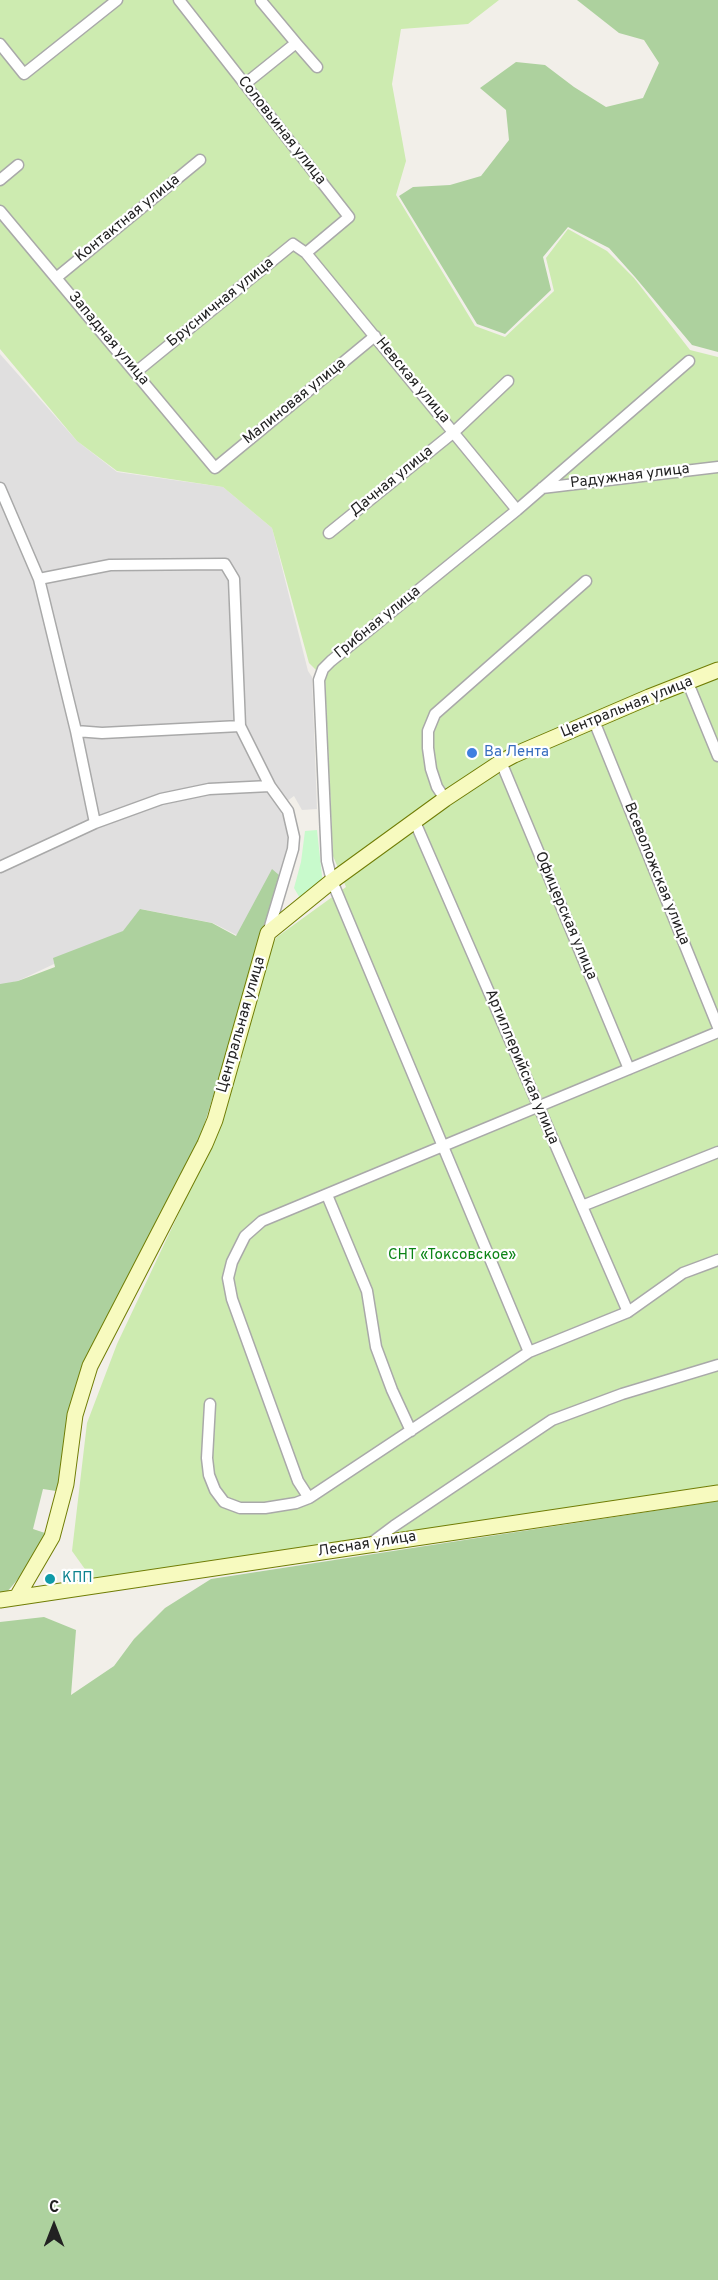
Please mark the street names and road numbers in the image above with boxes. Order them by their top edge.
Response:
street label: Соловьиная улица [233,73,329,189]
street label: Контактная улица [72,171,184,267]
street label: Брусничная улица [164,254,278,352]
street label: Западная улица [64,289,152,389]
street label: Невская улица [371,335,453,427]
street label: Малиновая улица [240,355,350,449]
street label: Дачная улица [347,443,437,521]
street label: Радужная улица [569,461,691,493]
street label: Грибная улица [331,583,425,663]
street label: Центральная улица [558,673,696,743]
street label: Всеволожская улица [619,800,693,948]
street label: Офицерская улица [530,849,600,983]
street label: Центральная улица [214,955,270,1095]
street label: Артиллерийская улица [480,987,562,1147]
street label: Лесная улица [316,1528,418,1562]

